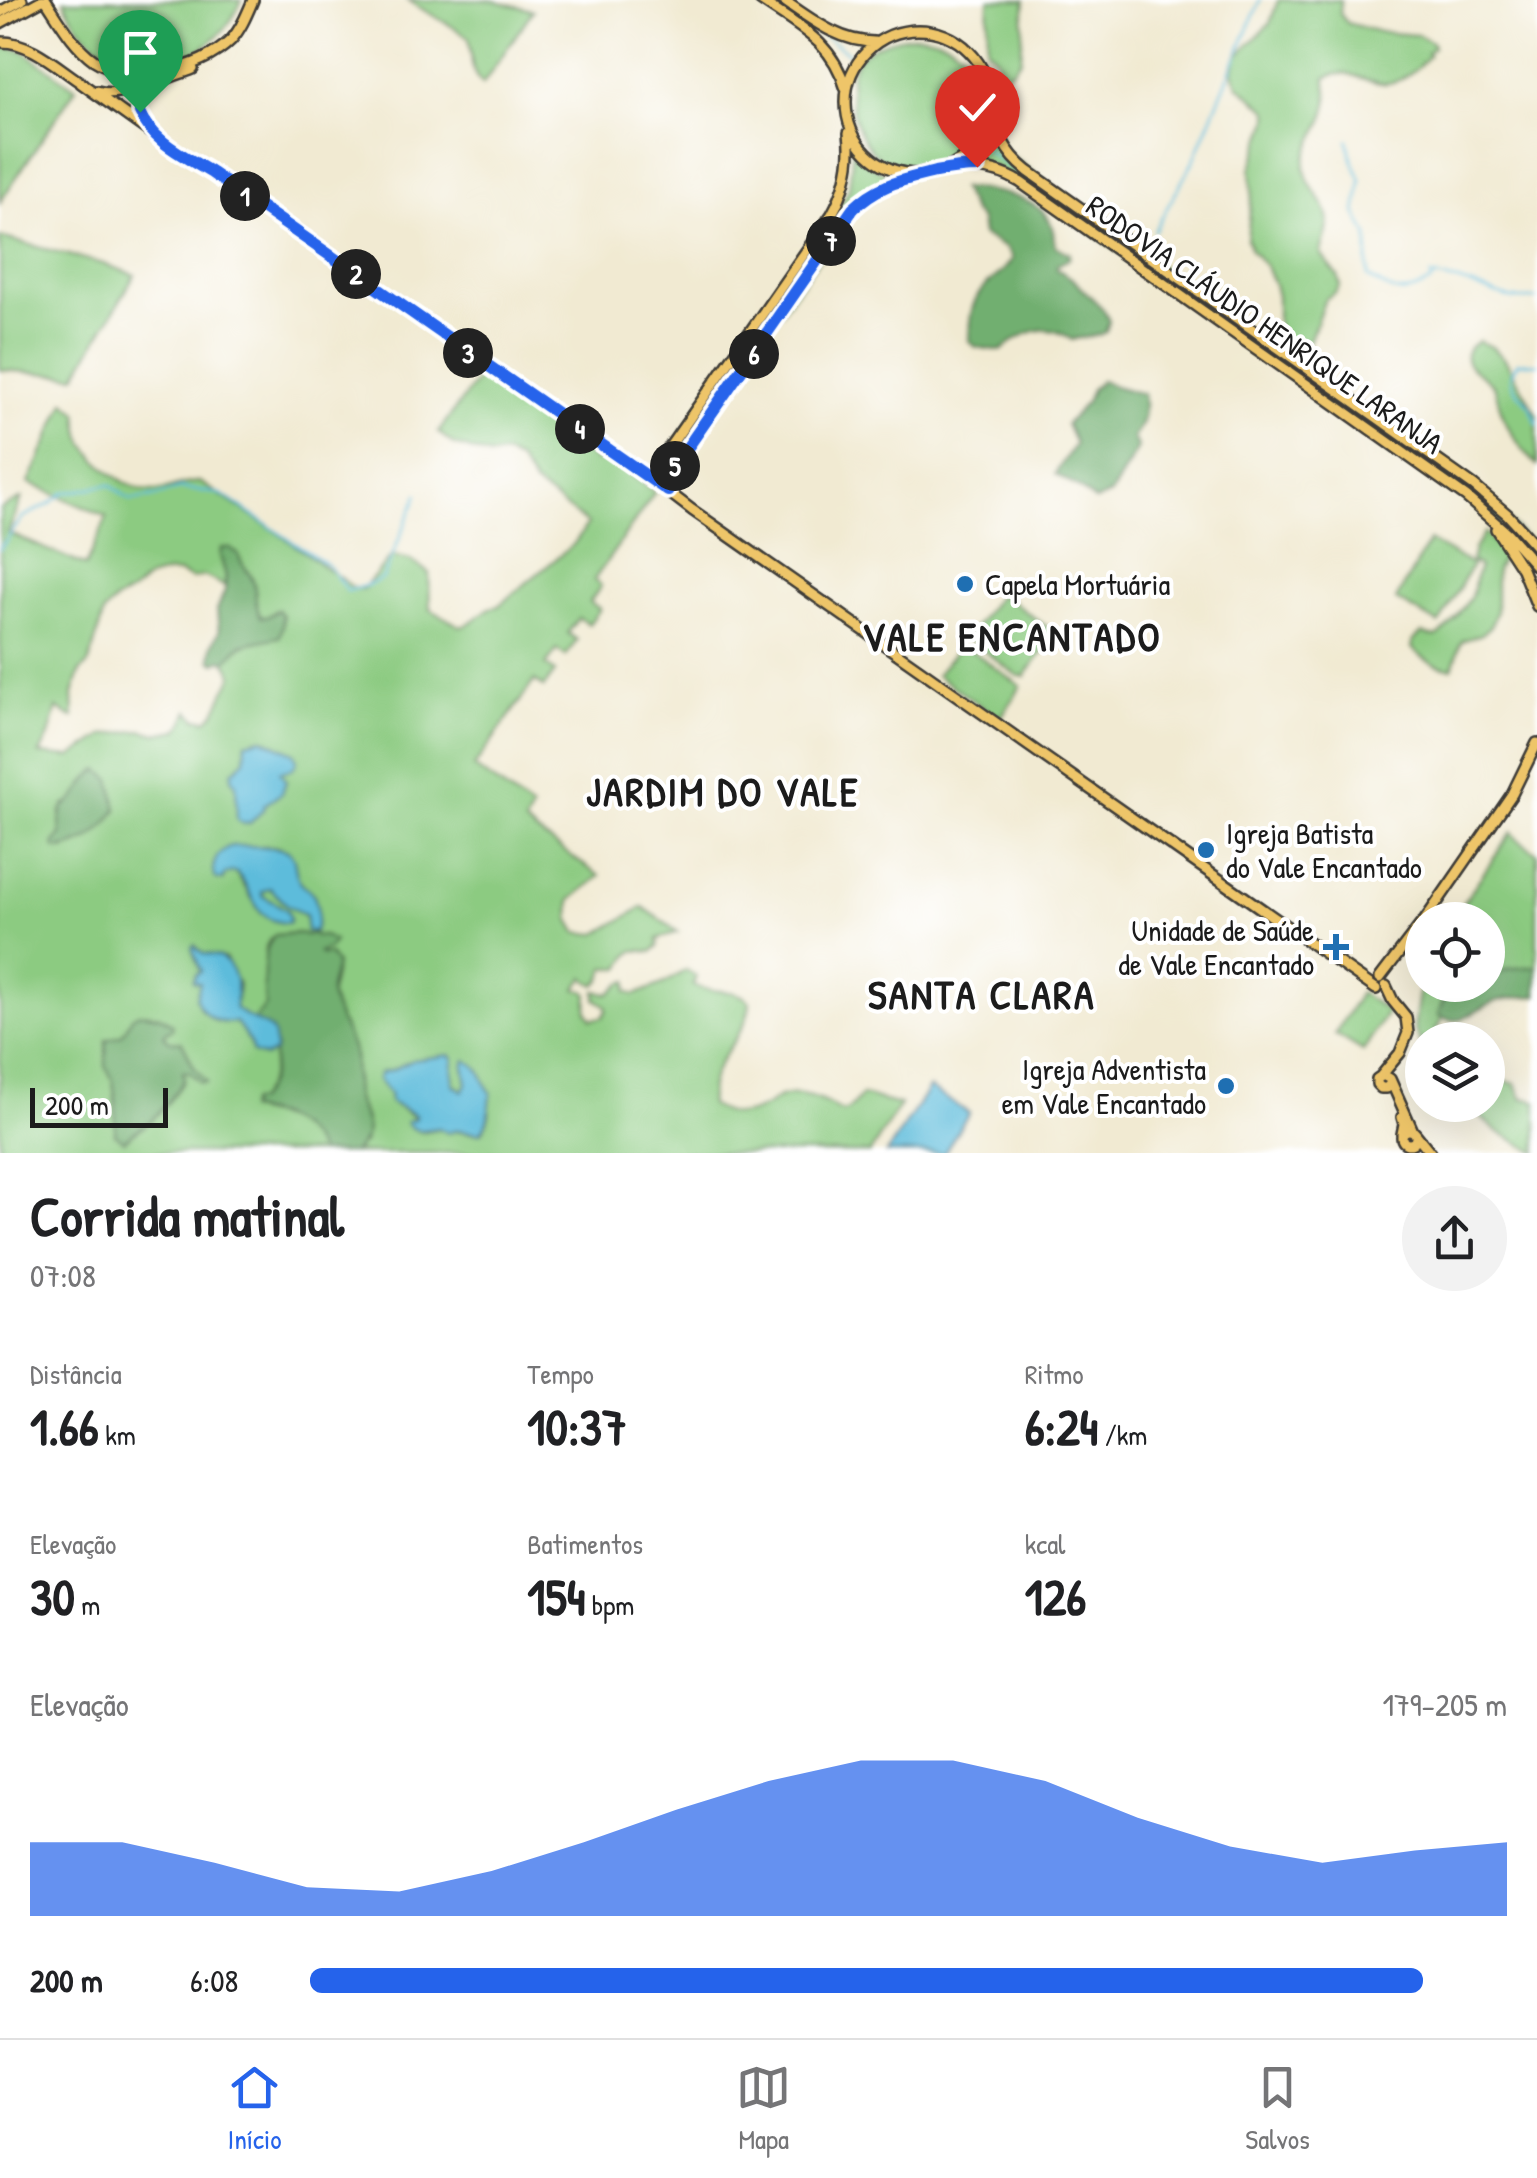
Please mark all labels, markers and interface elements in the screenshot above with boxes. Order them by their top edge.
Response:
pin [98,10,183,113]
icon: arrive [113,25,168,80]
pin [935,65,1020,168]
icon: check [950,80,1005,135]
pin: 1 [220,171,270,221]
text: 1 [240,177,250,215]
street label: RODOVIA CLÁUDIO HENRIQUE LARANJA [1079,185,1451,463]
pin: 7 [806,216,856,266]
text: 7 [824,222,838,260]
pin: 2 [331,249,381,299]
text: 2 [349,255,363,293]
pin: 3 [443,328,493,378]
pin: 6 [729,329,779,379]
text: 3 [462,334,474,372]
text: 6 [748,335,760,373]
pin: 4 [555,404,605,454]
text: 4 [575,410,585,448]
pin: 5 [650,441,700,491]
text: 5 [669,447,681,485]
place label: Capela Mortuária [985,564,1170,604]
marker: Capela Mortuária [954,573,976,595]
district label: VALE ENCANTADO [862,609,1162,663]
district label: JARDIM DO VALE [586,764,860,818]
place label: Igreja Batista do Vale Encantado [1226,813,1422,887]
marker: Igreja Batista do Vale Encantado [1195,839,1217,861]
map controls [1405,902,1505,1122]
button: locate [1405,902,1505,1002]
place label: Unidade de Saúde de Vale Encantado [1118,910,1314,984]
marker: Unidade de Saúde de Vale Encantado [1323,934,1349,960]
district label: SANTA CLARA [868,967,1096,1021]
button: layers [1405,1022,1505,1122]
place label: Igreja Adventista em Vale Encantado [1002,1049,1206,1123]
marker: Igreja Adventista em Vale Encantado [1215,1075,1237,1097]
scale bar [30,1083,168,1128]
text: 200 m [45,1086,109,1124]
text: Corrida matinal [30,1179,344,1253]
button: share [1402,1186,1507,1291]
text: 07:08 [30,1254,96,1297]
text: Distância [30,1355,122,1393]
text: Tempo [527,1355,594,1393]
text: Ritmo [1025,1355,1084,1393]
text: 1.66 [30,1393,99,1461]
text: 10:37 [527,1393,627,1461]
text: 6:24 [1025,1393,1098,1461]
text: km [99,1416,136,1454]
text: /km [1098,1416,1147,1454]
text: Elevação [30,1525,116,1563]
text: Batimentos [527,1525,643,1563]
text: kcal [1025,1525,1066,1563]
text: 30 [30,1563,75,1631]
text: 154 [527,1563,585,1631]
text: 126 [1025,1563,1086,1631]
text: m [75,1586,100,1624]
text: bpm [585,1586,634,1624]
text: Elevação [30,1683,129,1726]
text: 179–205 m [1382,1683,1507,1726]
text: 200 m [30,1959,103,2002]
text: 6:08 [190,1959,238,2002]
tab: Início [227,2060,282,2158]
tab: Mapa [736,2060,791,2158]
tab: Salvos [1245,2060,1310,2158]

